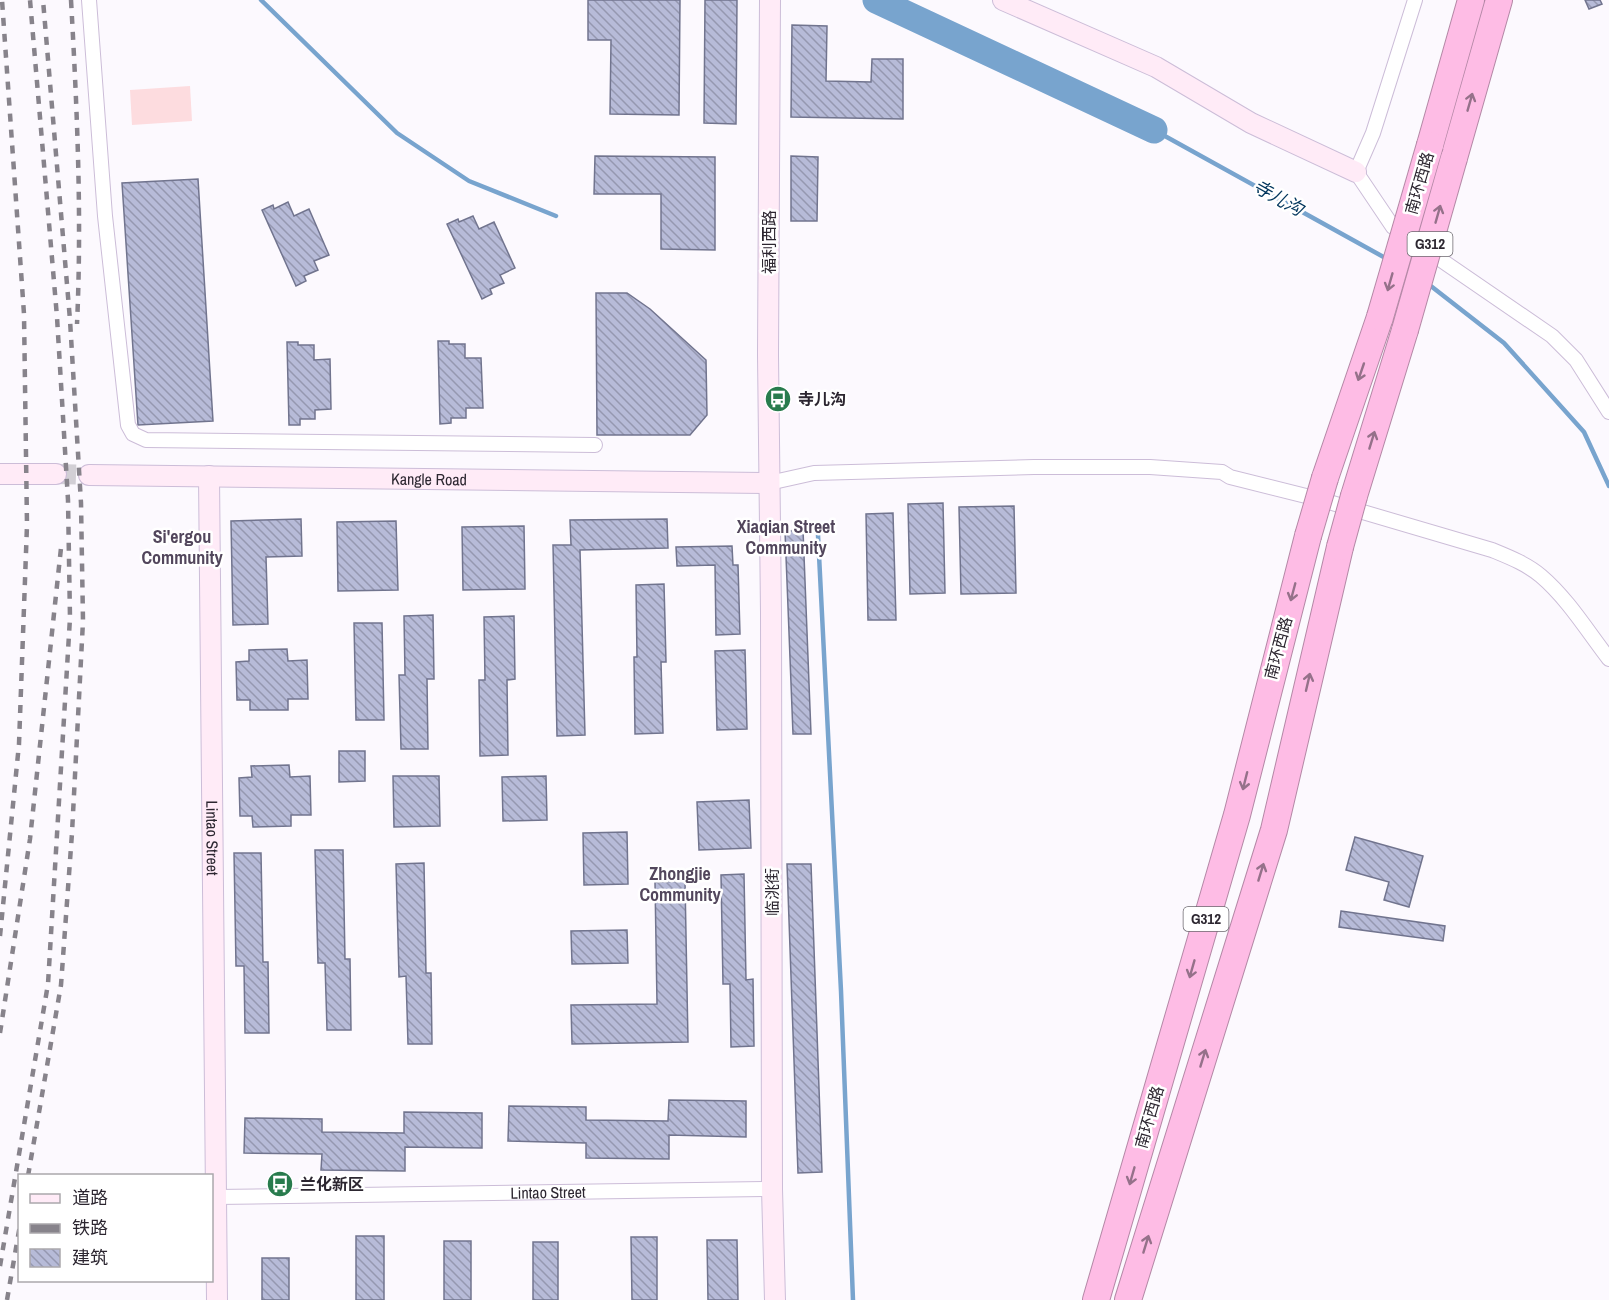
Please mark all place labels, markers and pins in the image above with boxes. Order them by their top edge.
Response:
bus stop icon: 寺儿沟 [763,384,793,414]
place label: 寺儿沟 [798,388,846,410]
bus stop icon: 兰化新区 [265,1169,295,1199]
place label: 兰化新区 [300,1173,364,1195]

